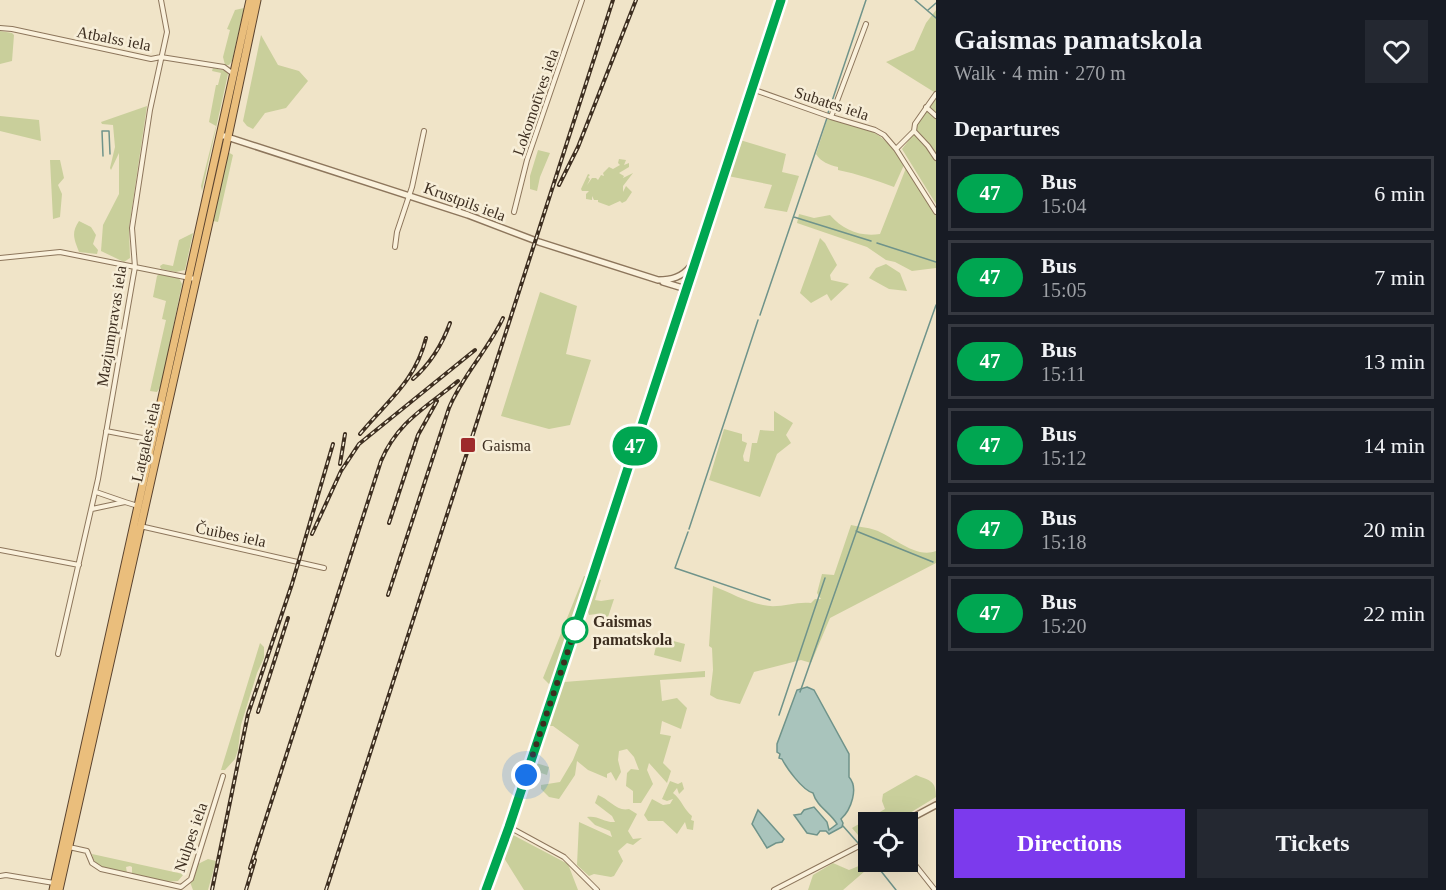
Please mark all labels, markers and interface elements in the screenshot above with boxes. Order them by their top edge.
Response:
button: heart [1365,20,1428,83]
street label: Atbalss iela [75,23,152,54]
text: Gaismas pamatskola [954,24,1202,55]
street label: Lokomotīves iela [509,47,562,158]
text: Walk · 4 min · 270 m [954,62,1126,84]
street label: Subates iela [793,84,871,123]
text: Departures [954,116,1060,141]
text: Bus [1041,169,1076,194]
street label: Krustpils iela [421,179,508,225]
text: 47 [980,181,1001,205]
text: 6 min [1374,181,1425,206]
text: 15:04 [1041,195,1087,217]
text: Bus [1041,253,1076,278]
street label: Mazjumpravas iela [94,264,130,388]
text: 47 [980,265,1001,289]
text: 7 min [1374,265,1425,290]
text: 15:05 [1041,279,1087,301]
text: Bus [1041,337,1076,362]
text: 47 [980,349,1001,373]
text: 13 min [1363,349,1425,374]
text: 15:11 [1041,363,1086,385]
street label: Latgales iela [128,401,164,484]
text: Bus [1041,421,1076,446]
line badge: 47 [608,426,662,466]
text: 47 [980,433,1001,457]
text: 14 min [1363,433,1425,458]
text: 47 [625,434,646,458]
marker: Gaisma [459,436,477,454]
place label: Gaisma [482,437,531,454]
text: 15:12 [1041,447,1087,469]
text: Bus [1041,505,1076,530]
text: 47 [980,517,1001,541]
text: 20 min [1363,517,1425,542]
street label: Čuibes iela [194,518,268,550]
text: 15:18 [1041,531,1087,553]
text: Bus [1041,589,1076,614]
text: 47 [980,601,1001,625]
text: 22 min [1363,601,1425,626]
place label: Gaismas pamatskola [593,613,672,649]
text: 15:20 [1041,615,1087,637]
marker: Gaismas pamatskola [562,617,588,643]
your location [511,760,541,790]
street label: Nulpes iela [171,800,211,874]
button: Directions [954,809,1185,878]
button: Tickets [1197,809,1428,878]
map controls [858,812,918,872]
button: locate [858,812,918,872]

